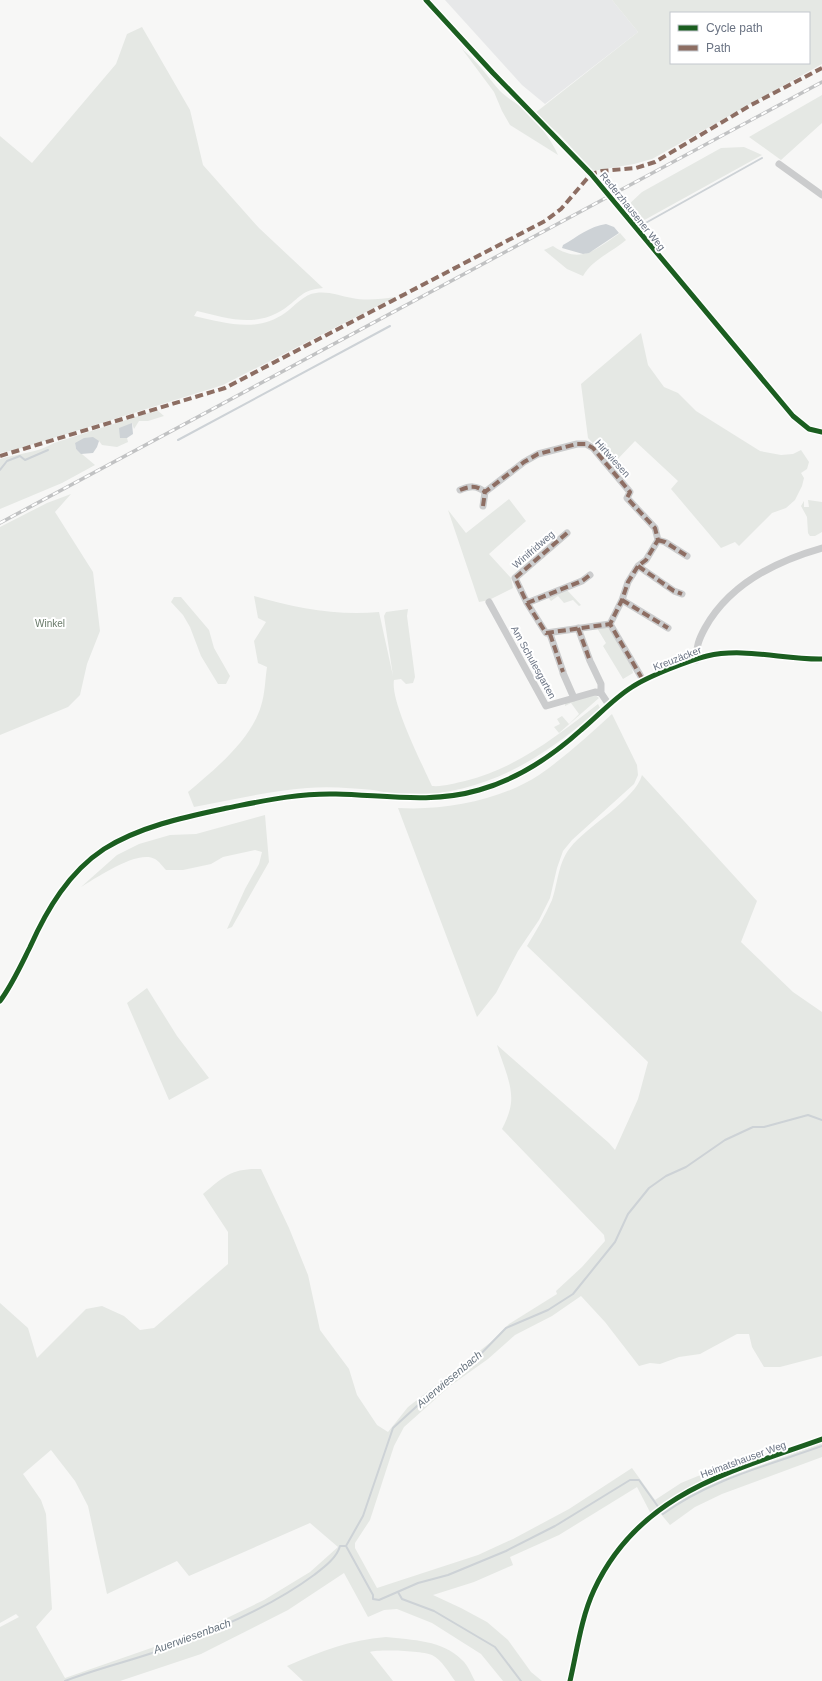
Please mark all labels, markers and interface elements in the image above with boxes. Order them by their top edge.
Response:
legend [670,12,810,64]
text: Cycle path [706,21,763,35]
text: Path [706,41,731,55]
street label: Rederzhausener Weg [598,170,667,253]
street label: Hirtwiesen [593,437,632,479]
street label: Winifridweg [510,528,556,570]
park label: Winkel [35,618,65,629]
street label: Am Schulesgarten [509,624,558,701]
street label: Kreuzäcker [652,644,703,673]
water label: Auerwiesenbach [413,1348,484,1410]
street label: Heimatshauser Weg [699,1439,788,1480]
water label: Auerwiesenbach [151,1616,232,1656]

